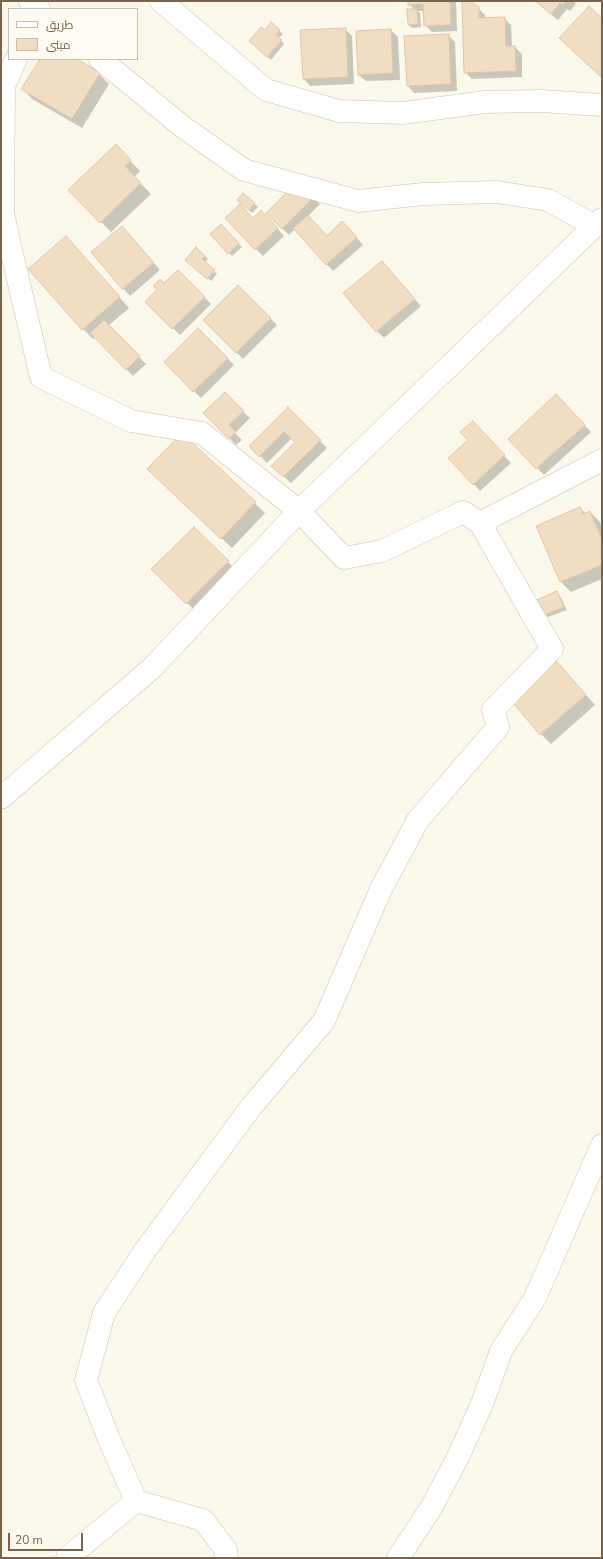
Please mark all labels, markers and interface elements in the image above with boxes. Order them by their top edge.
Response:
legend [8,8,138,60]
text: طريق [46,17,73,33]
text: مبنى [46,37,71,53]
scale bar [10,1525,85,1551]
text: 20 m [15,1532,43,1548]

